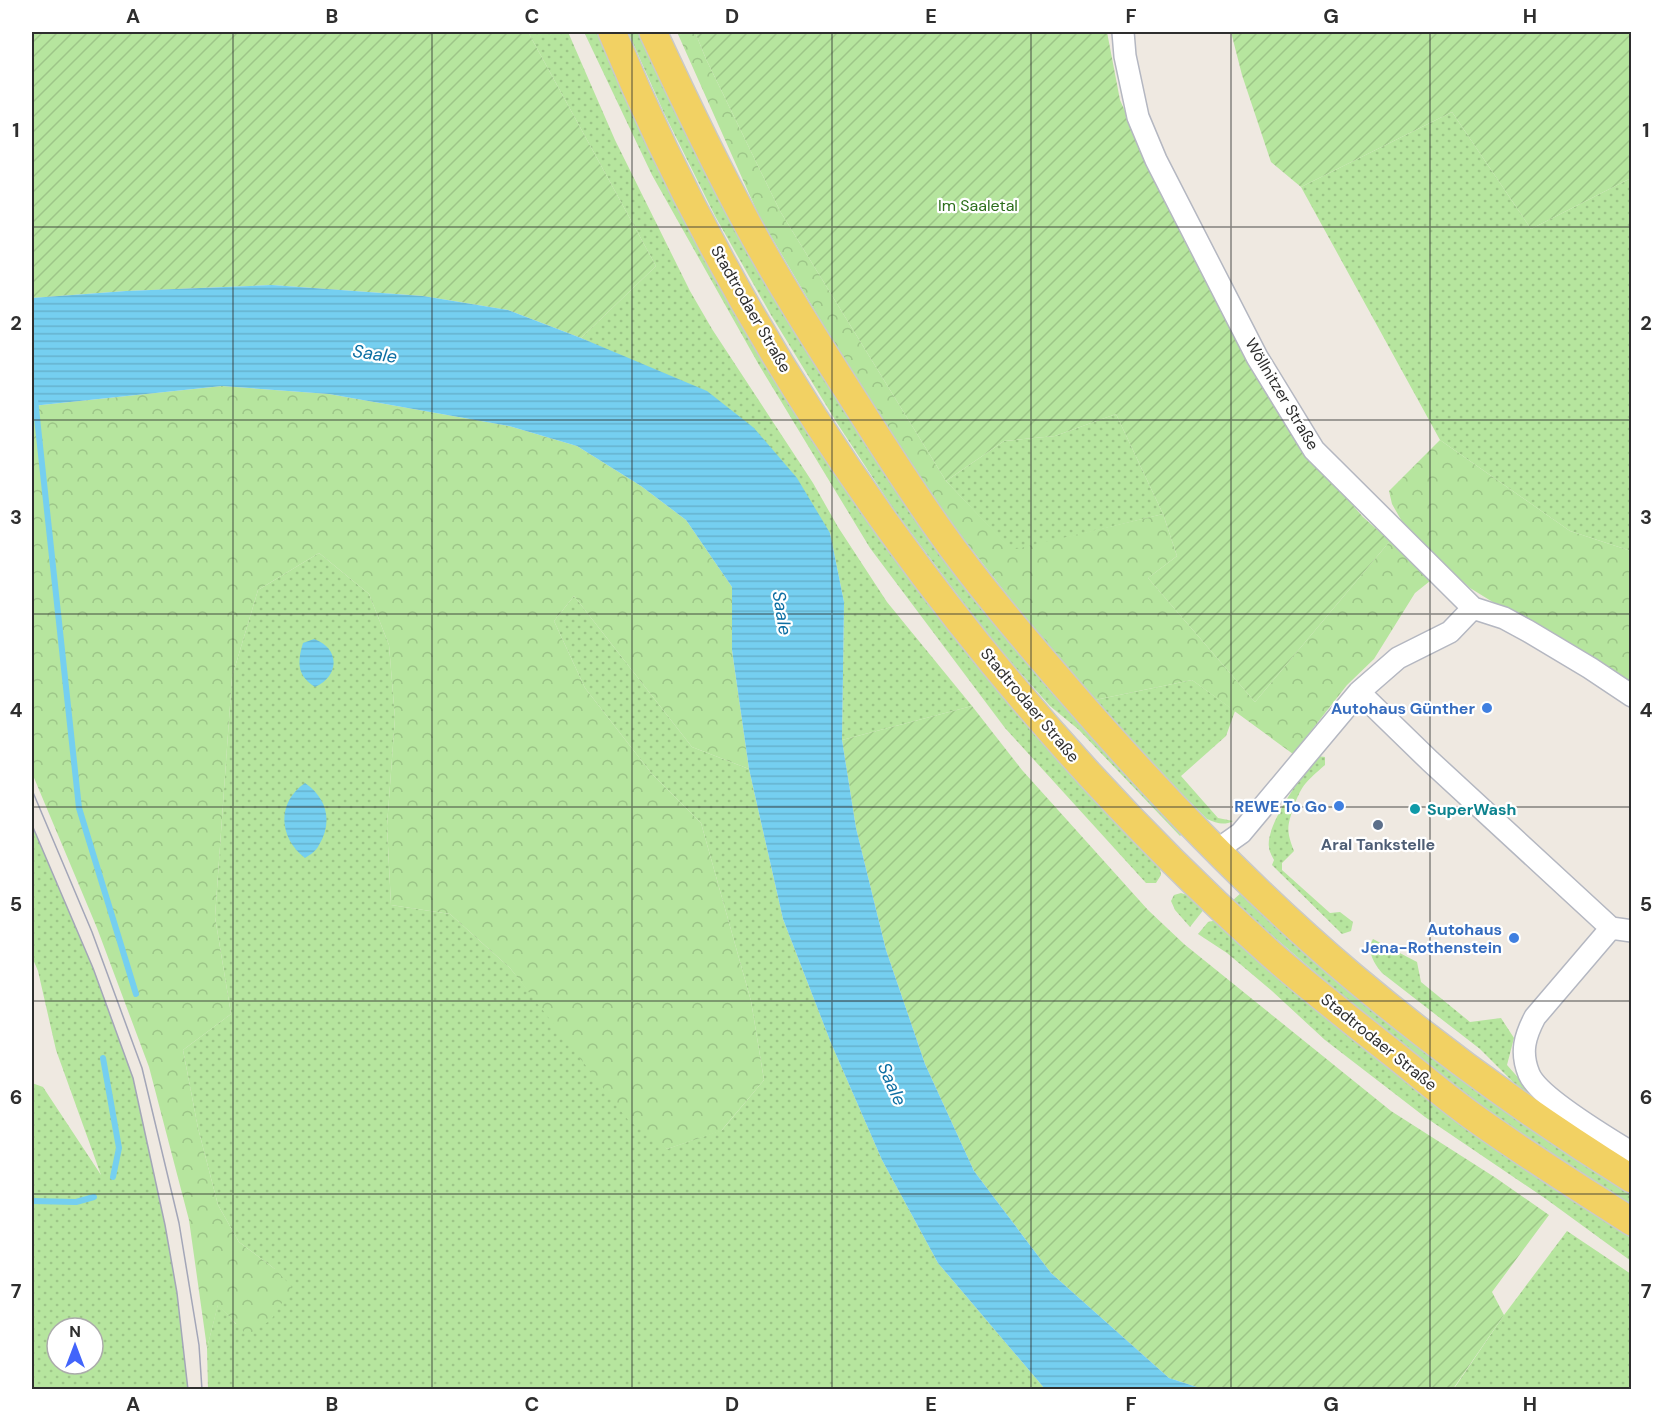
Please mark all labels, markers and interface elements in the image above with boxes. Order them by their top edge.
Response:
text: A [126,3,140,29]
text: B [326,3,338,29]
text: C [525,3,539,29]
text: D [725,3,739,29]
text: E [925,3,937,29]
text: F [1125,3,1137,29]
text: G [1323,3,1339,29]
text: H [1523,3,1537,29]
text: 1 [12,117,20,143]
text: 1 [1642,117,1650,143]
park label: Im Saaletal [938,195,1018,216]
street label: Stadtrodaer Straße [706,242,796,376]
text: 2 [10,310,22,336]
text: 2 [1640,310,1652,336]
street label: Wöllnitzer Straße [1240,334,1324,454]
water label: Saale [351,339,399,369]
text: 3 [10,504,22,530]
text: 3 [1640,504,1652,530]
water label: Saale [767,589,797,637]
street label: Stadtrodaer Straße [976,643,1084,767]
text: 4 [10,697,23,723]
text: 4 [1640,697,1653,723]
place label: Autohaus Günther [1331,698,1475,719]
marker: Autohaus Günther [1480,701,1494,715]
place label: REWE To Go [1234,796,1327,817]
marker: REWE To Go [1332,799,1346,813]
place label: SuperWash [1427,799,1516,820]
marker: SuperWash [1408,802,1422,816]
marker: Aral Tankstelle [1371,818,1385,832]
place label: Aral Tankstelle [1321,834,1435,855]
text: 5 [10,891,22,917]
text: 5 [1640,891,1652,917]
place label: Autohaus Jena-Rothenstein [1361,919,1502,958]
marker: Autohaus Jena-Rothenstein [1507,931,1521,945]
street label: Stadtrodaer Straße [1317,989,1441,1095]
water label: Saale [872,1059,912,1109]
text: 6 [10,1084,22,1110]
text: 6 [1640,1084,1652,1110]
text: 7 [11,1278,22,1304]
text: 7 [1641,1278,1652,1304]
north arrow [45,1316,105,1376]
text: N [69,1321,81,1342]
text: A [126,1391,140,1417]
text: B [326,1391,338,1417]
text: C [525,1391,539,1417]
text: D [725,1391,739,1417]
text: E [925,1391,937,1417]
text: F [1125,1391,1137,1417]
text: G [1323,1391,1339,1417]
text: H [1523,1391,1537,1417]

